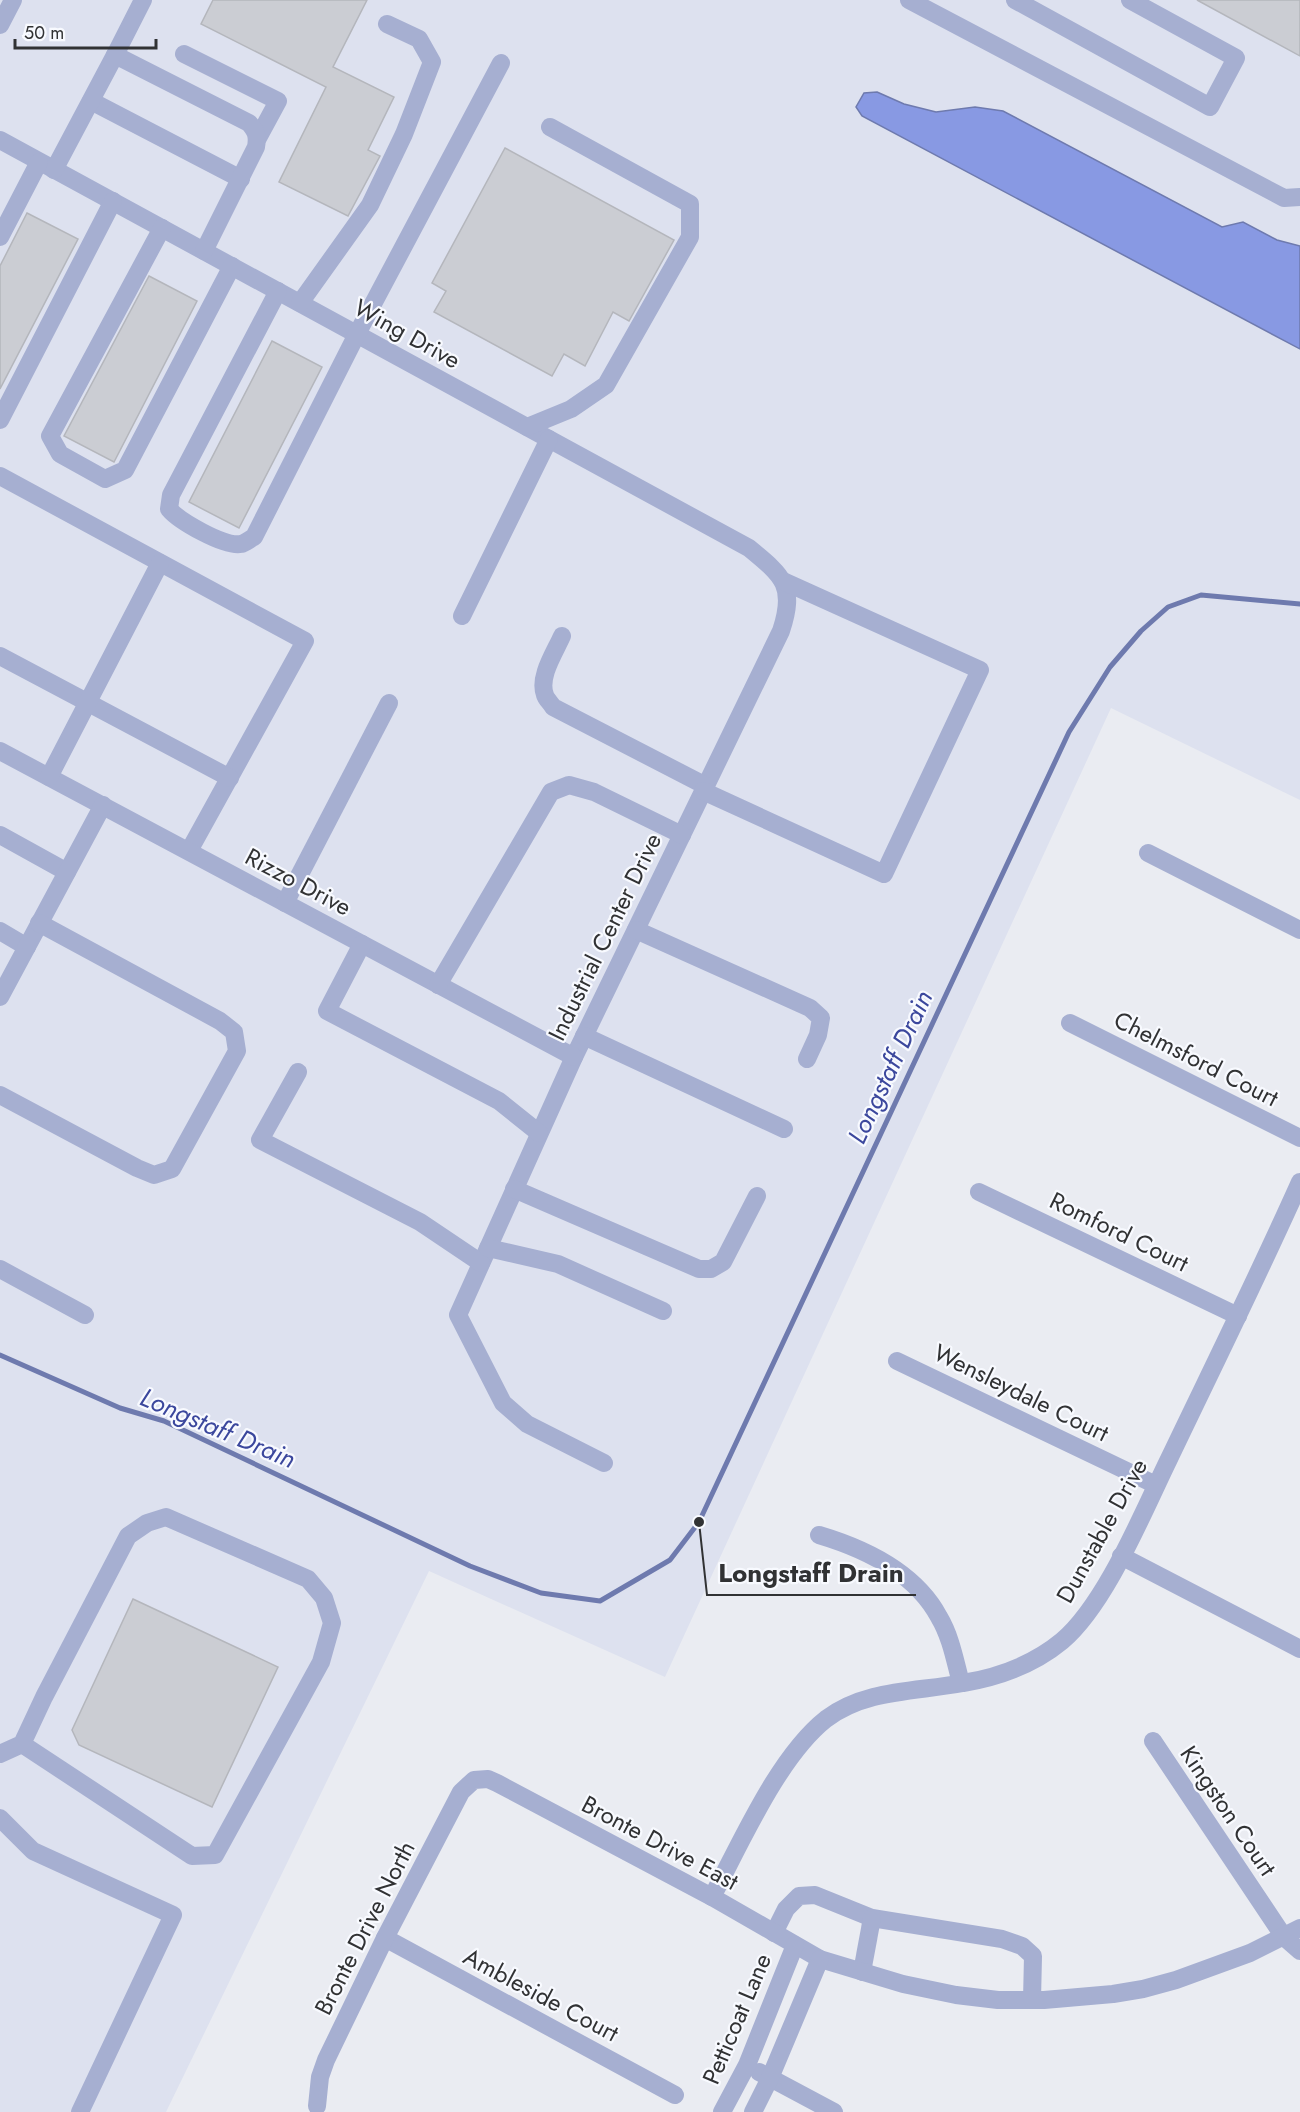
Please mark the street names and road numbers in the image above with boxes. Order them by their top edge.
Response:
street label: Wing Drive [348,290,467,377]
street label: Industrial Center Drive [539,827,670,1047]
street label: Rizzo Drive [239,839,358,924]
street label: Chelmsford Court [1108,1002,1285,1115]
street label: Romford Court [1044,1183,1195,1280]
street label: Wensleydale Court [928,1335,1115,1450]
street label: Dunstable Drive [1047,1452,1156,1609]
street label: Kingston Court [1172,1739,1285,1883]
street label: Bronte Drive East [576,1786,745,1899]
street label: Bronte Drive North [306,1835,424,2021]
street label: Ambleside Court [457,1939,625,2050]
street label: Petticoat Lane [693,1948,780,2090]

